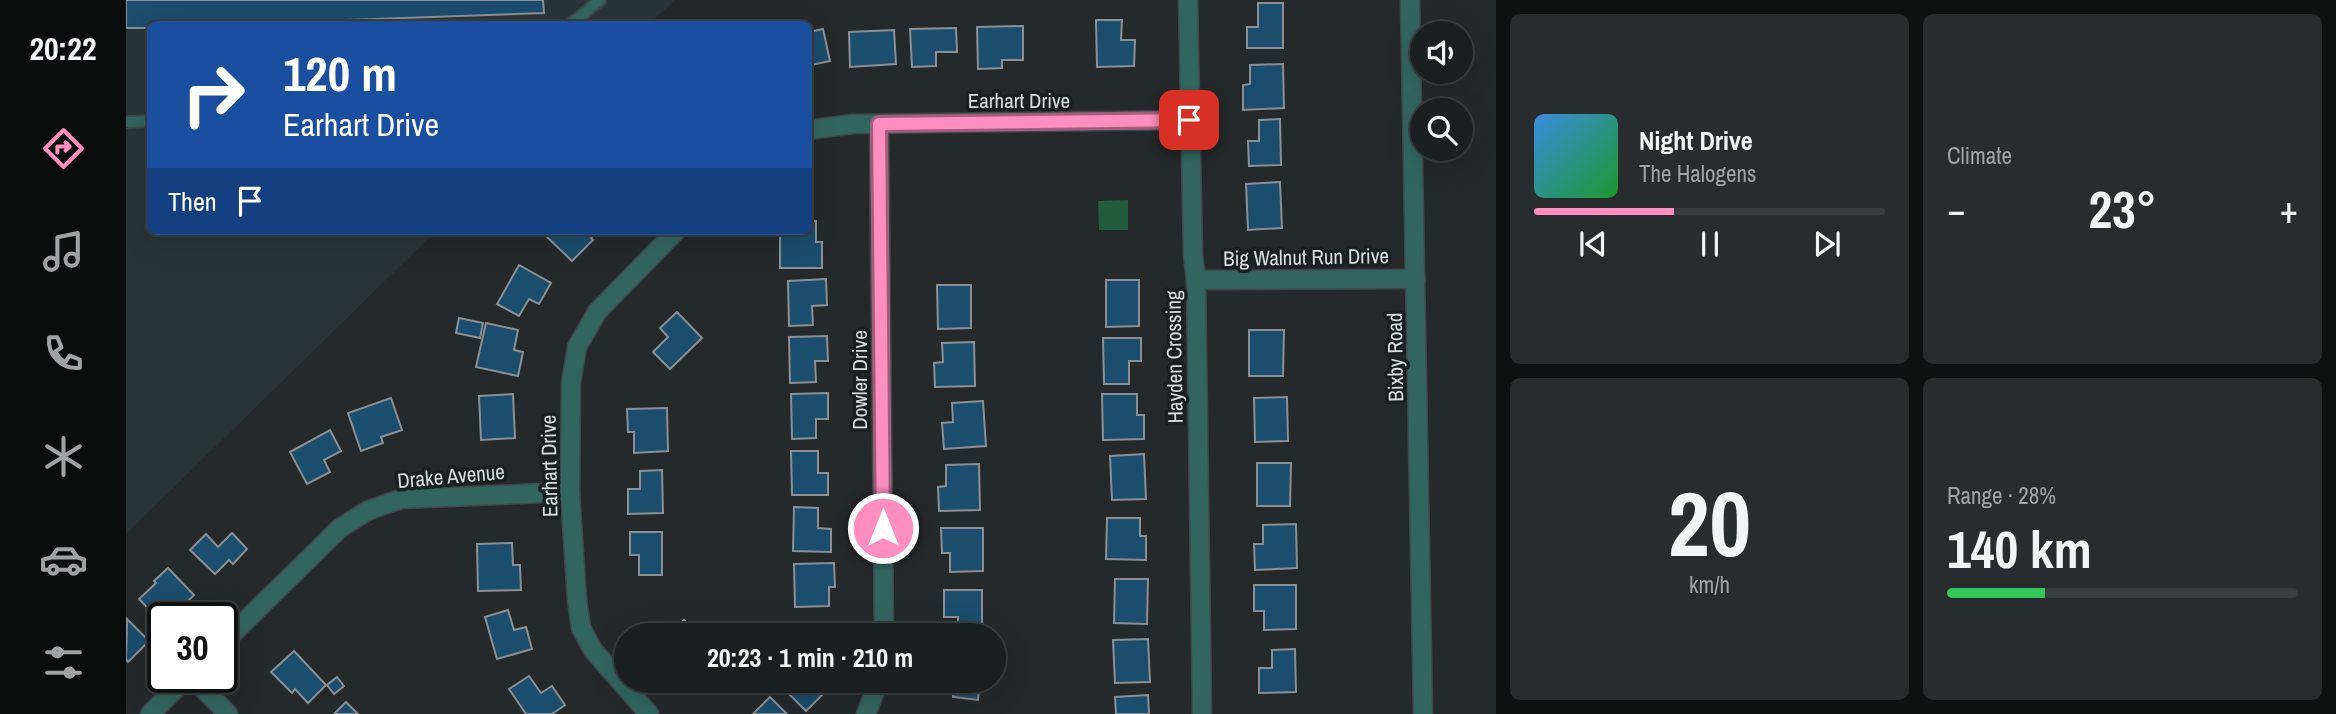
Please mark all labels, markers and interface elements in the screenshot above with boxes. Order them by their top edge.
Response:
map controls [1410,21,1473,161]
button: sound [1410,21,1473,84]
text: 20:22 [29,27,97,70]
text: 120 m [283,40,397,106]
icon: right [168,49,259,140]
street label: Earhart Drive [968,86,1070,115]
pin [1159,90,1219,150]
button: search [1410,98,1473,161]
icon: arrive [1170,101,1208,139]
text: Earhart Drive [283,103,439,146]
text: Night Drive [1639,123,1753,158]
icon: directions [39,124,88,173]
text: Climate [1947,140,2012,171]
text: The Halogens [1639,158,1756,189]
text: 23° [2088,174,2157,244]
icon: arrive [231,182,269,220]
text: Then [168,184,217,219]
text: − [1947,184,1965,235]
text: + [2280,184,2298,235]
icon: previous [1574,225,1612,263]
icon: pause [1691,225,1729,263]
icon: next [1808,225,1846,263]
icon: music [39,227,88,276]
street label: Big Walnut Run Drive [1223,241,1389,273]
street label: Hayden Crossing [1158,290,1190,424]
street label: Bixby Road [1380,312,1410,402]
icon: phone [39,329,88,378]
street label: Dowler Drive [845,330,874,430]
street label: Earhart Drive [534,415,564,517]
icon: climate [39,432,88,481]
street label: Drake Avenue [396,457,506,495]
text: 20 [1668,462,1751,584]
text: Range · 28% [1947,480,2056,511]
position arrow [846,491,920,565]
text: 140 km [1947,514,2092,584]
icon: car [39,535,88,584]
text: km/h [1689,569,1730,600]
speed limit sign: 30 [147,602,238,693]
icon: filters [39,638,88,687]
text: 20:23 · 1 min · 210 m [707,640,913,675]

